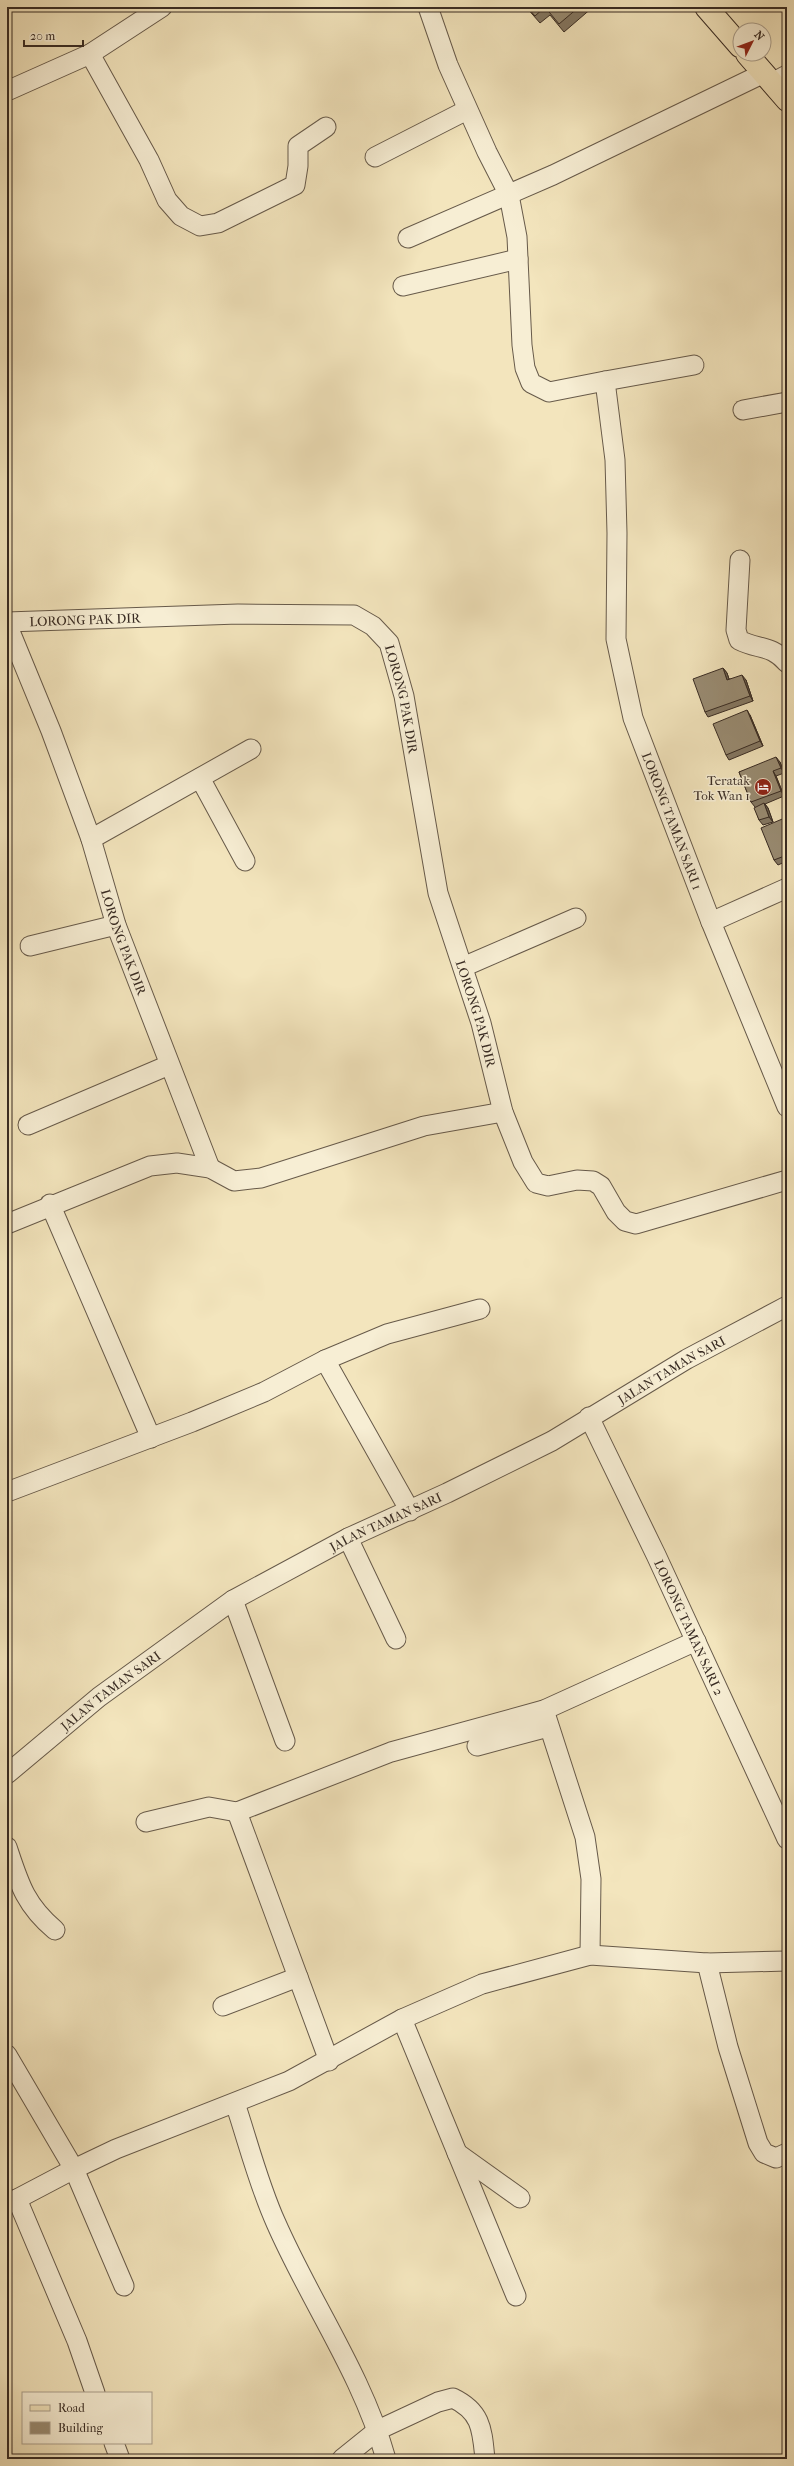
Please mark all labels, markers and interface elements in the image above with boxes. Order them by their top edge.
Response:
scale bar [24,22,83,48]
north arrow [732,22,772,62]
text: N [751,28,767,44]
text: 20 m [30,29,55,43]
street label: LORONG PAK DIR [29,610,141,629]
street label: LORONG PAK DIR [382,643,421,755]
street label: LORONG TAMAN SARI 1 [639,750,705,892]
place label: Teratak Tok Wan 1 [694,773,750,803]
hotel icon: Teratak Tok Wan 1 [753,777,773,797]
street label: LORONG PAK DIR [98,887,150,998]
street label: LORONG PAK DIR [453,958,499,1069]
street label: JALAN TAMAN SARI [614,1333,728,1408]
street label: JALAN TAMAN SARI [326,1489,444,1555]
street label: LORONG TAMAN SARI 2 [651,1557,727,1698]
street label: JALAN TAMAN SARI [57,1648,164,1735]
legend [22,2392,152,2444]
text: Road [58,2401,85,2415]
text: Building [58,2421,103,2435]

